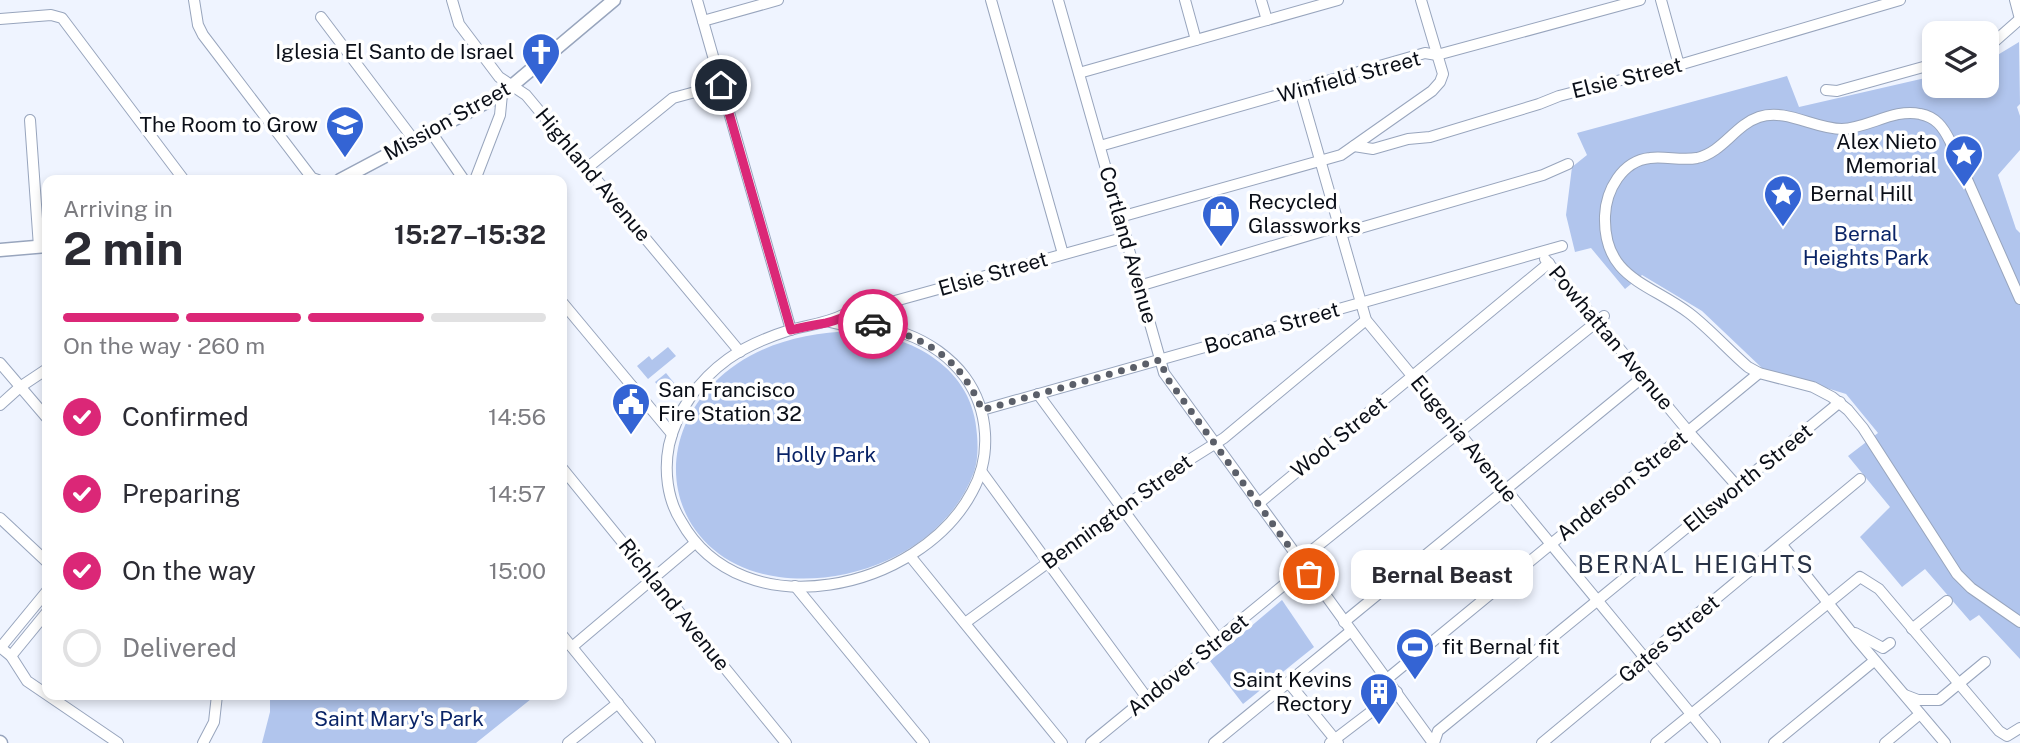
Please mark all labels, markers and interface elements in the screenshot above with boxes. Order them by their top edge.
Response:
map controls [1922,21,1999,98]
button: layers [1922,21,1999,98]
church icon: Iglesia El Santo de Israel [520,31,562,86]
place label: Iglesia El Santo de Israel [275,39,514,64]
street label: Winfield Street [1275,45,1423,108]
street label: Elsie Street [1569,52,1685,103]
pin [691,55,751,115]
icon: home [702,66,740,104]
street label: Mission Street [379,76,514,166]
street label: Highland Avenue [530,103,656,246]
school or university icon: The Room to Grow [324,104,366,159]
place label: The Room to Grow [139,112,318,137]
place label: Alex Nieto Memorial [1836,129,1937,178]
place icon: Alex Nieto Memorial [1943,133,1985,188]
street label: Cortland Avenue [1094,163,1163,326]
place icon: Bernal Hill [1762,173,1804,228]
place label: Bernal Hill [1810,181,1913,206]
place label: Recycled Glassworks [1248,189,1361,238]
shop icon: Recycled Glassworks [1200,193,1242,248]
text: Arriving in [63,195,173,222]
text: 15:27–15:32 [394,219,546,250]
text: 2 min [63,221,183,275]
park label: Bernal Heights Park [1803,221,1929,270]
street label: Elsie Street [935,246,1051,301]
street label: Powhattan Avenue [1544,260,1679,415]
courier [838,289,908,359]
street label: Bocana Street [1202,296,1342,359]
icon: car [854,305,892,343]
text: On the way · 260 m [63,332,265,359]
street label: Eugenia Avenue [1406,370,1523,507]
place label: San Francisco Fire Station 32 [658,377,802,426]
public building icon: San Francisco Fire Station 32 [610,381,652,436]
street label: Wool Street [1286,391,1391,483]
icon: check [63,398,101,436]
text: Confirmed [122,401,249,432]
text: 14:56 [488,403,546,430]
street label: Ellsworth Street [1678,418,1817,537]
street label: Anderson Street [1551,425,1692,546]
park label: Holly Park [776,442,877,467]
street label: Bennington Street [1037,449,1197,574]
icon: check [63,475,101,513]
text: Preparing [122,478,241,509]
text: 14:57 [488,480,546,507]
street label: Richland Avenue [614,534,735,676]
pin [1279,544,1339,604]
callout: Bernal Beast [1351,550,1533,598]
district label: BERNAL HEIGHTS [1578,550,1814,578]
icon: check [63,552,101,590]
text: On the way [122,555,256,586]
icon: bag [1290,555,1328,593]
text: 15:00 [489,557,546,584]
text: Bernal Beast [1371,561,1513,588]
street label: Gates Street [1613,589,1724,688]
street label: Andover Street [1122,608,1253,721]
sports icon: fit Bernal fit [1394,626,1436,681]
text: Delivered [122,632,237,663]
place label: fit Bernal fit [1442,634,1560,659]
place label: Saint Kevins Rectory [1232,667,1352,716]
building icon: Saint Kevins Rectory [1358,671,1400,726]
park label: Saint Mary's Park [314,706,484,731]

